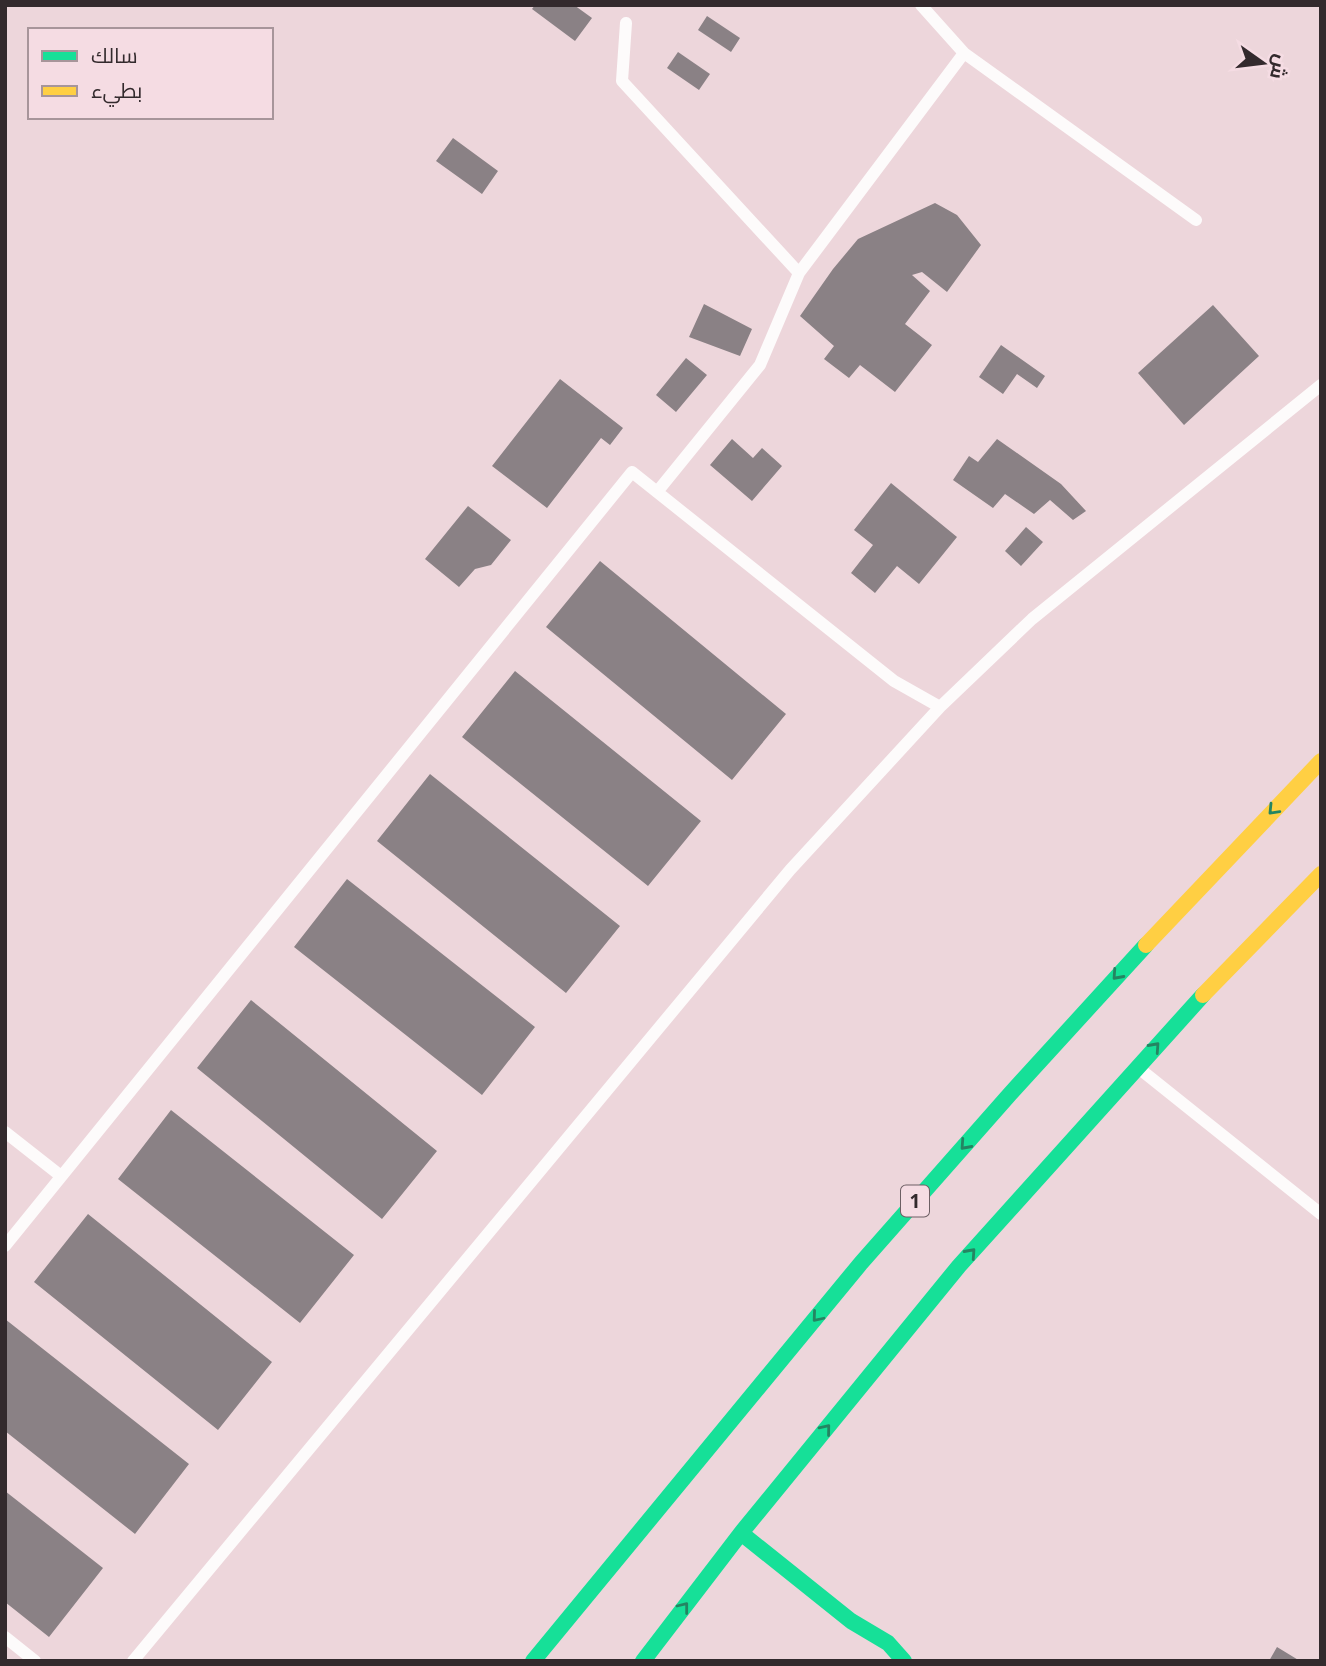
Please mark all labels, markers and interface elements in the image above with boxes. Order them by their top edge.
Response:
legend [28,28,273,119]
north arrow [1228,28,1298,98]
text: سالك [91,41,138,69]
text: ش [1264,52,1295,82]
text: بطيء [91,76,142,107]
one-way arrow [1269,802,1282,815]
one-way arrow [1113,967,1125,980]
one-way arrow [1147,1042,1159,1055]
one-way arrow [961,1137,973,1150]
road number: 1 [901,1186,929,1217]
one-way arrow [962,1248,975,1261]
one-way arrow [813,1309,825,1322]
one-way arrow [818,1424,830,1437]
one-way arrow [676,1602,689,1614]

